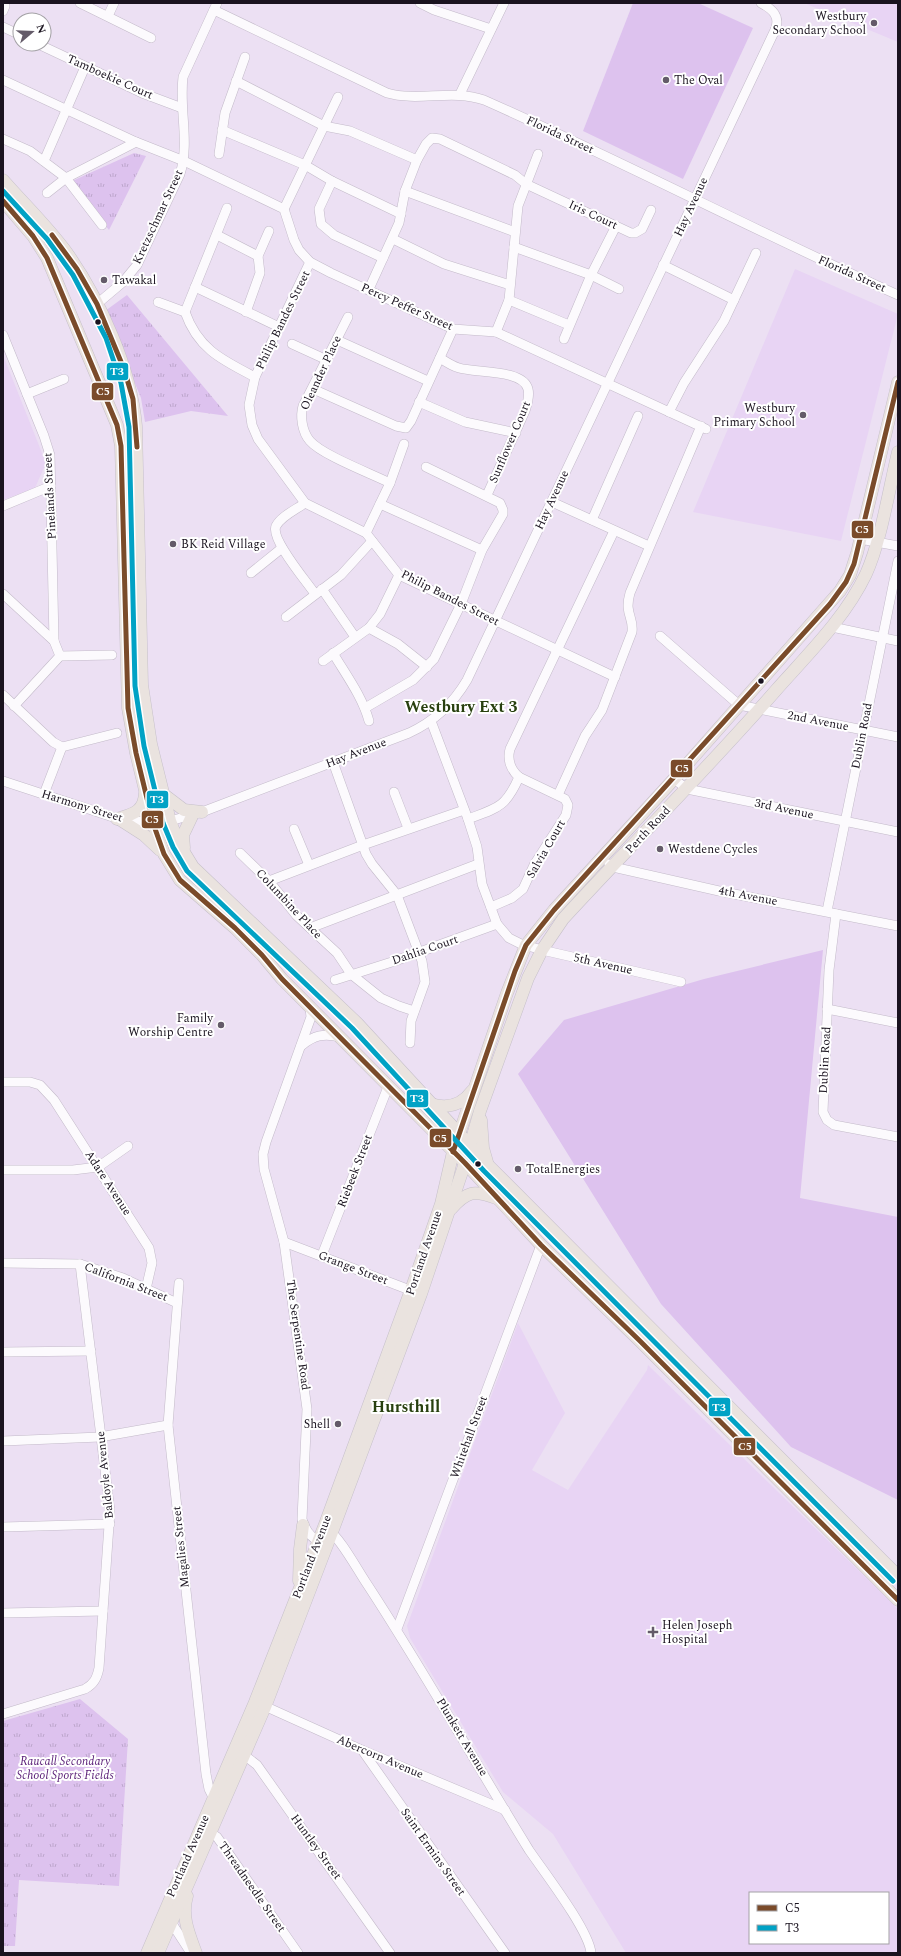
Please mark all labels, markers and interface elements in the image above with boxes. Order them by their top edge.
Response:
place label: Westbury Secondary School [772,7,867,40]
north arrow [12,12,52,52]
marker: Westbury Secondary School [869,18,879,28]
text: N [31,22,50,36]
street label: Tamboekie Court [64,49,156,105]
place label: The Oval [674,71,723,90]
marker: The Oval [661,75,671,85]
street label: Florida Street [523,111,597,159]
street label: Kretzschmar Street [128,167,188,267]
street label: Hay Avenue [669,174,713,240]
street label: Iris Court [565,195,621,235]
street label: Florida Street [815,251,889,297]
street label: Philip Bandes Street [251,267,315,373]
place label: Tawakal [112,271,156,290]
marker: Tawakal [99,275,109,285]
street label: Percy Peffer Street [358,278,456,336]
unlabelled marker [93,317,103,327]
street label: Oleander Place [295,332,347,414]
line badge: T3 [106,362,129,381]
text: T3 [110,363,124,380]
line badge: C5 [91,382,114,401]
text: C5 [96,383,110,400]
street label: Sunflower Court [484,398,536,486]
place label: Westbury Primary School [713,399,796,432]
marker: Westbury Primary School [798,410,808,420]
street label: Pinelands Street [38,452,62,540]
street label: Hay Avenue [530,467,574,533]
line badge: C5 [851,520,874,539]
text: C5 [855,521,869,538]
place label: BK Reid Village [181,535,266,554]
marker: BK Reid Village [168,539,178,549]
street label: Philip Bandes Street [397,565,503,631]
unlabelled marker [756,676,766,686]
district label: Westbury Ext 3 [404,695,518,719]
street label: Dublin Road [846,701,878,771]
street label: 2nd Avenue [786,706,851,736]
street label: Hay Avenue [323,733,389,773]
line badge: C5 [670,759,693,778]
text: C5 [675,760,689,777]
street label: Harmony Street [39,785,125,827]
line badge: T3 [146,790,169,809]
text: T3 [150,791,164,808]
street label: 3rd Avenue [753,793,816,825]
street label: Perth Road [621,802,675,858]
line badge: C5 [141,810,164,829]
text: C5 [145,811,159,828]
street label: Salvia Court [521,816,571,882]
place label: Westdene Cycles [668,840,758,859]
marker: Westdene Cycles [655,844,665,854]
street label: Columbine Place [251,864,327,944]
street label: 4th Avenue [717,881,779,911]
street label: Dahlia Court [389,930,461,970]
street label: 5th Avenue [572,948,634,980]
place label: Family Worship Centre [128,1009,214,1042]
marker: Family Worship Centre [216,1020,226,1030]
street label: Dublin Road [814,1026,836,1094]
line badge: T3 [406,1089,429,1108]
text: T3 [410,1090,424,1107]
line badge: C5 [429,1128,452,1148]
text: C5 [433,1130,447,1147]
street label: Riebeek Street [332,1132,378,1210]
street label: Adare Avenue [80,1147,136,1220]
unlabelled marker [473,1159,483,1169]
place label: TotalEnergies [526,1160,600,1179]
marker: TotalEnergies [513,1164,523,1174]
street label: Portland Avenue [401,1208,447,1298]
street label: Grange Street [315,1246,391,1290]
street label: California Street [81,1257,171,1307]
street label: The Serpentine Road [281,1278,315,1392]
street label: Whitehall Street [445,1393,493,1481]
district label: Hursthill [372,1395,440,1419]
line badge: T3 [708,1397,731,1417]
text: T3 [712,1399,726,1416]
place label: Shell [304,1415,330,1434]
marker: Shell [333,1419,343,1429]
street label: Baldoyle Avenue [91,1430,119,1520]
line badge: C5 [733,1437,756,1456]
text: C5 [738,1438,752,1455]
street label: Magalies Street [167,1505,195,1589]
street label: Portland Avenue [287,1512,337,1602]
place label: Helen Joseph Hospital [662,1616,733,1649]
marker: Helen Joseph Hospital [647,1626,659,1638]
street label: Plunkett Avenue [431,1694,493,1780]
street label: Abercorn Avenue [334,1730,427,1784]
park label: Raucall Secondary School Sports Fields [16,1752,114,1785]
street label: Saint Ermins Street [395,1804,471,1900]
street label: Huntley Street [286,1810,346,1884]
street label: Portland Avenue [161,1811,215,1900]
street label: Threadneedle Street [213,1838,291,1936]
legend [749,1892,889,1944]
text: C5 [785,1899,800,1918]
text: T3 [785,1919,799,1938]

